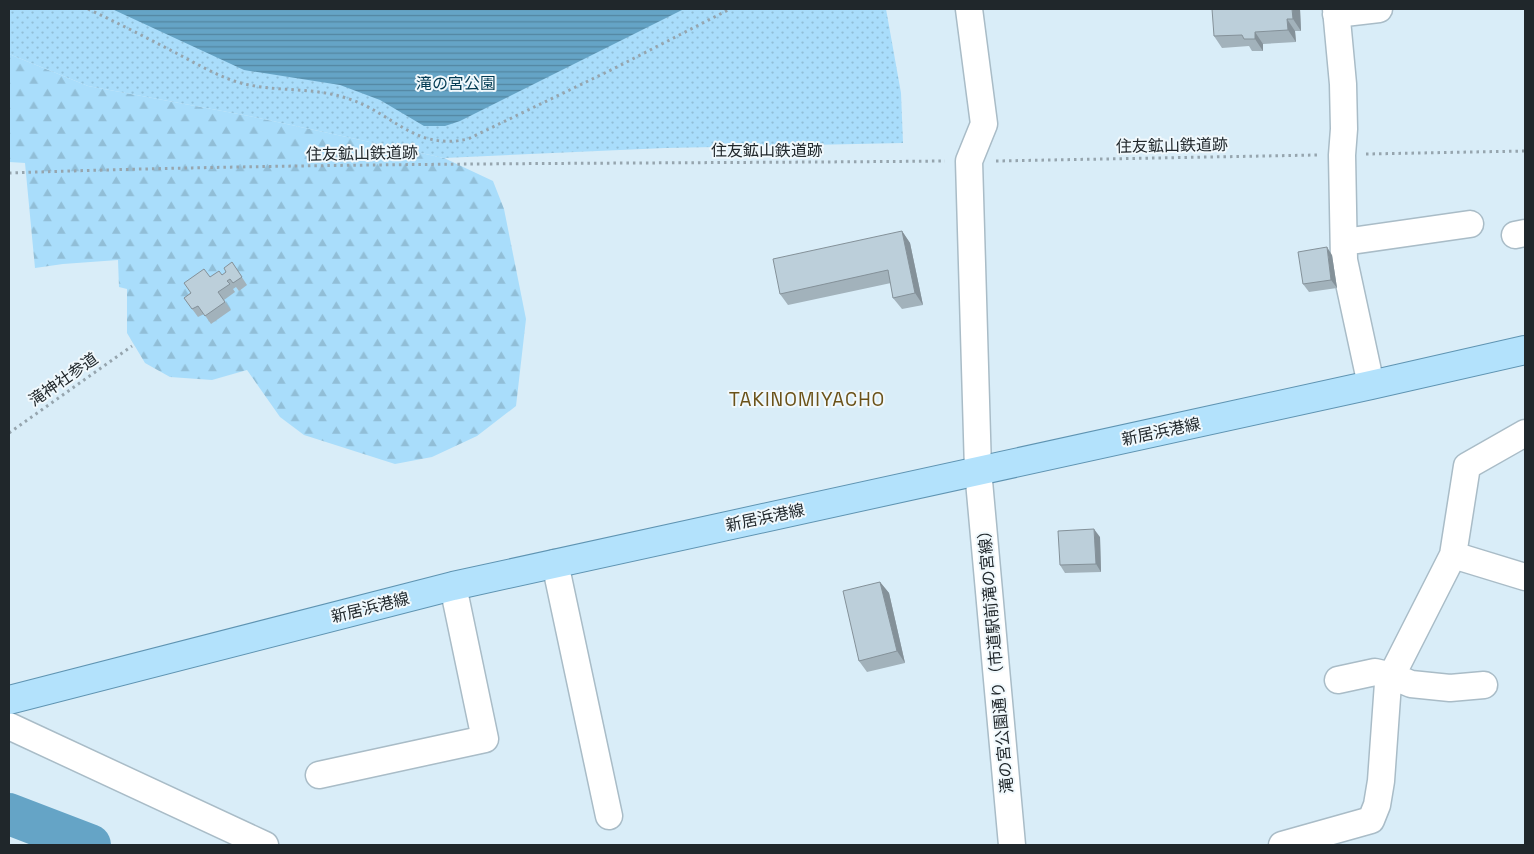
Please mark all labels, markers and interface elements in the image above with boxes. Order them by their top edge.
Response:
park label: 滝の宮公園 [416,73,496,94]
street label: 住友鉱山鉄道跡 [1116,134,1228,157]
street label: 住友鉱山鉄道跡 [711,140,823,161]
street label: 住友鉱山鉄道跡 [306,142,418,165]
street label: 滝神社参道 [24,348,102,411]
district label: TAKINOMIYACHO [729,387,885,412]
street label: 新居浜港線 [1120,413,1202,450]
street label: 新居浜港線 [724,499,806,536]
street label: 滝の宮公園通り（市道駅前滝の宮線） [973,522,1018,794]
street label: 新居浜港線 [329,588,411,627]

